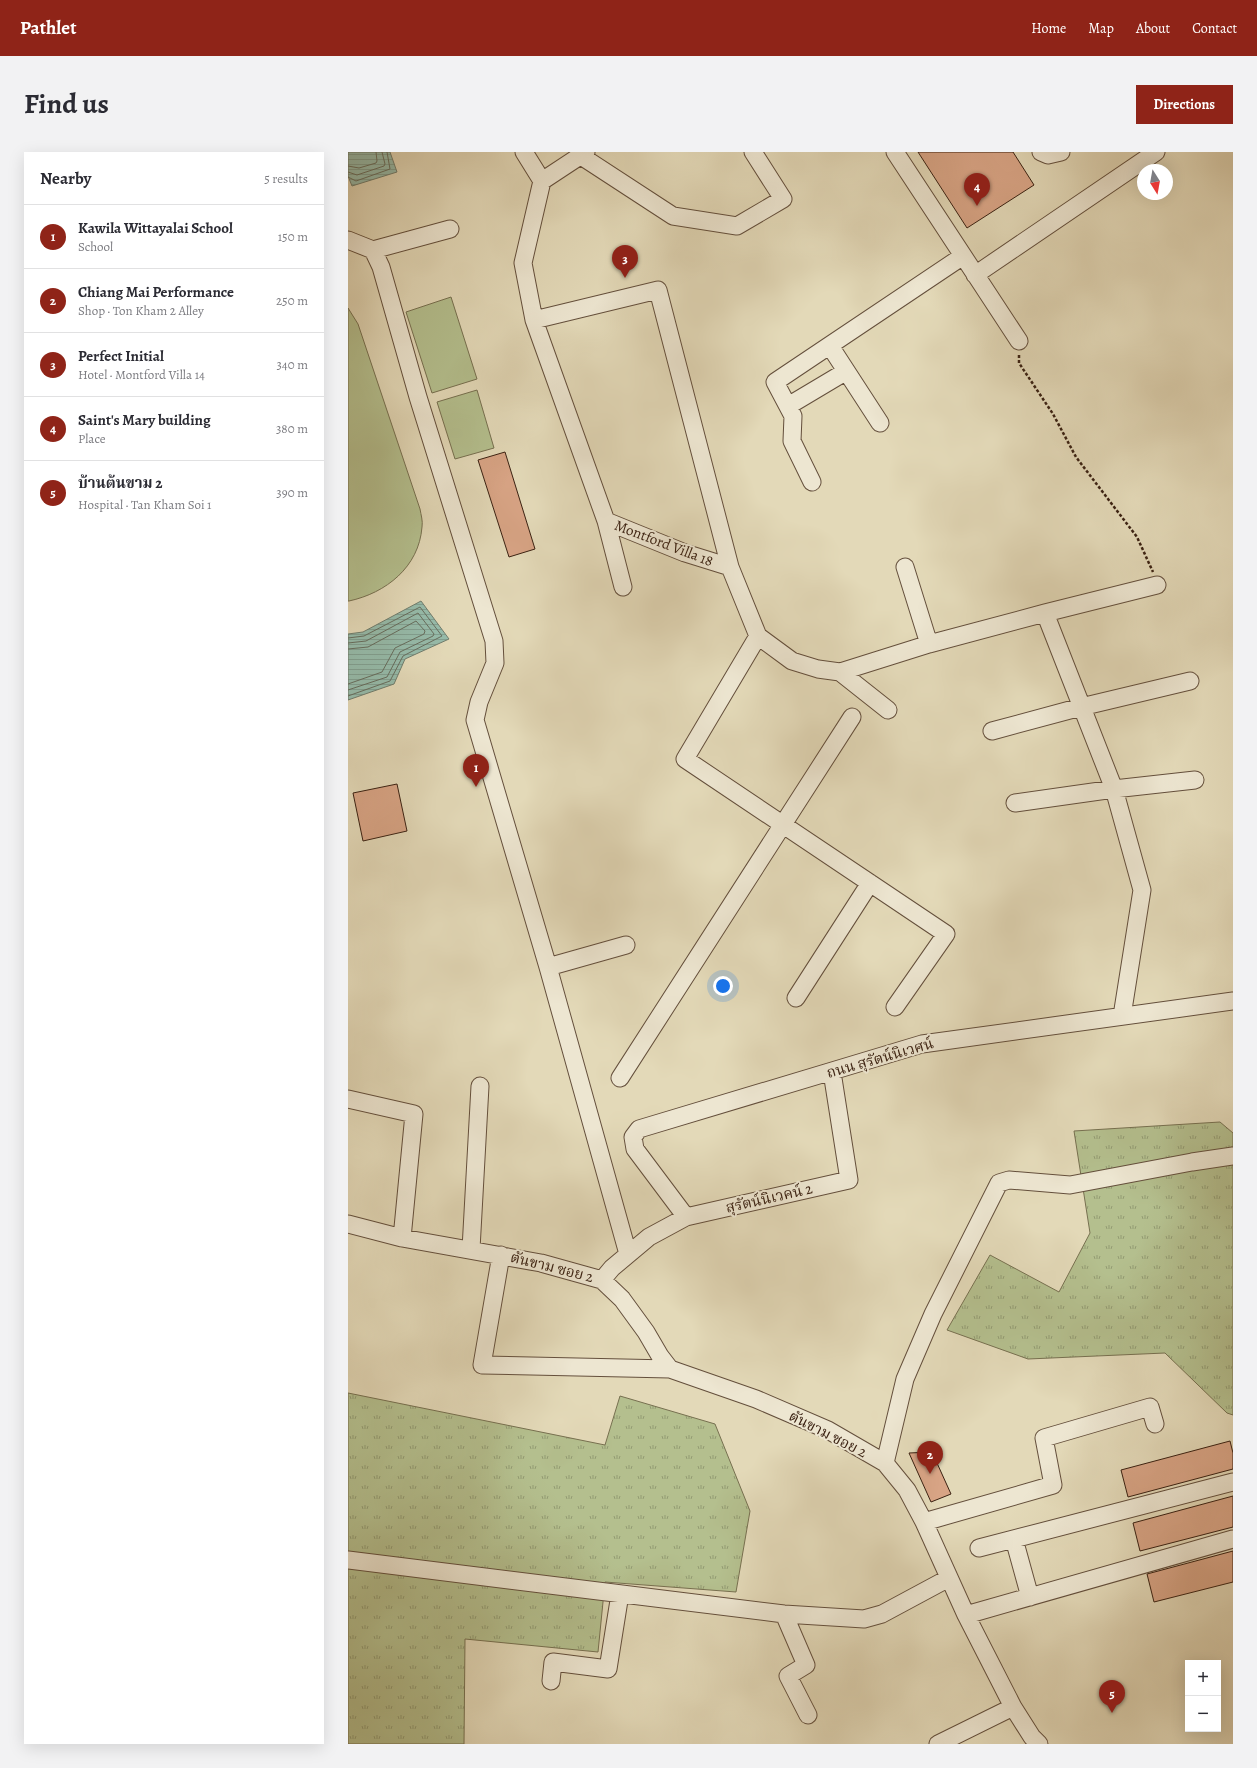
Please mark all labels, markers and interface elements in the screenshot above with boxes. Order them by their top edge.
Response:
text: Pathlet [20,15,76,41]
text: Home [1031,19,1066,38]
text: Map [1088,19,1114,38]
text: About [1136,19,1170,38]
text: Contact [1192,19,1237,38]
text: Find us [24,85,109,123]
button: Directions [1136,85,1233,124]
north arrow [1137,164,1173,200]
text: Nearby [40,167,91,190]
text: 5 results [264,170,308,187]
pin: 4 [964,173,990,206]
text: Kawila Wittayalai School [78,218,233,238]
text: 1 [51,228,55,245]
text: 150 m [278,228,308,245]
text: School [78,238,113,255]
pin: 3 [612,245,638,278]
text: Chiang Mai Performance [78,282,234,302]
text: 2 [50,292,56,309]
text: 250 m [276,292,308,309]
text: Shop · Ton Kham 2 Alley [78,302,204,319]
text: Perfect Initial [78,346,164,366]
text: 3 [50,356,56,373]
text: 340 m [276,356,308,373]
text: Hotel · Montford Villa 14 [78,366,205,383]
text: Saint's Mary building [78,410,211,430]
text: 4 [50,420,56,437]
text: 380 m [276,420,308,437]
text: Place [78,430,106,447]
text: บ้านต้นขาม 2 [78,473,162,493]
text: 5 [50,484,56,501]
text: 390 m [276,484,308,501]
text: Hospital · Tan Kham Soi 1 [78,496,212,513]
street label: Montford Villa 18 [612,515,716,571]
pin: 1 [463,754,489,787]
your location [713,976,733,996]
street label: ถนน สุรัตน์นิเวศน์ [824,1033,936,1084]
street label: สุรัตน์นิเวคน์ 2 [724,1178,815,1219]
street label: ตันขาม ซอย 2 [508,1247,596,1287]
street label: ตันขาม ซอย 2 [786,1406,870,1462]
pin: 2 [917,1441,943,1474]
map controls [1185,1660,1221,1732]
button: + [1185,1660,1221,1696]
pin: 5 [1099,1680,1125,1713]
button: − [1185,1696,1221,1732]

